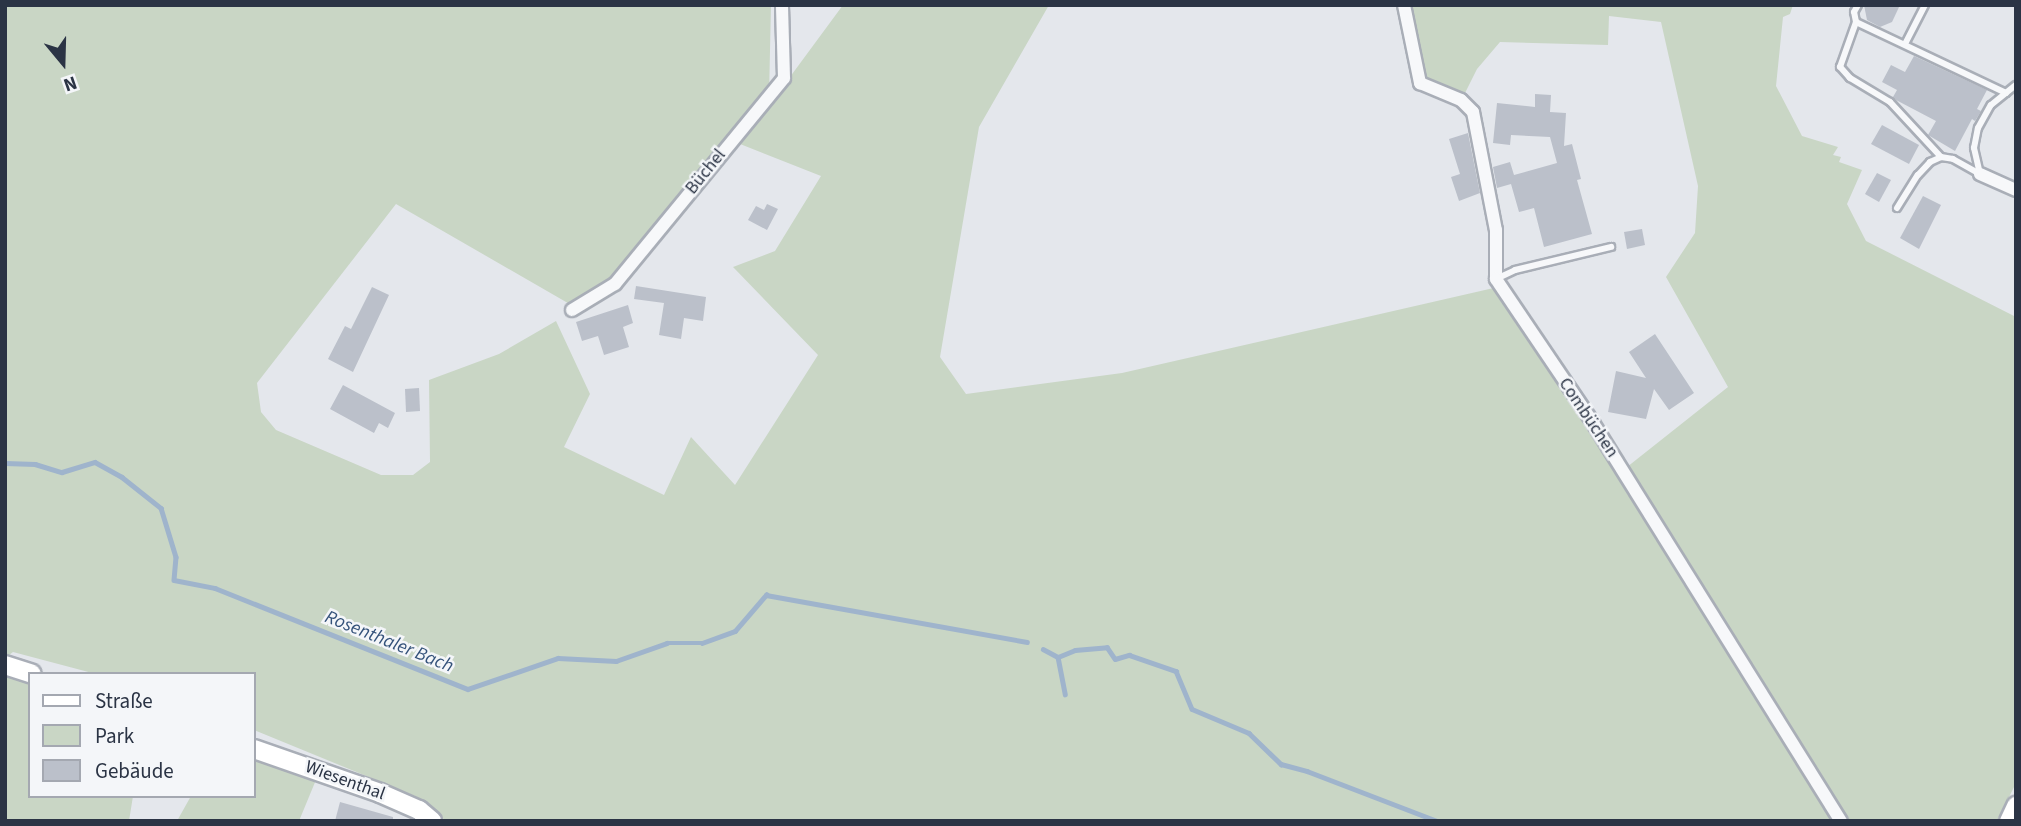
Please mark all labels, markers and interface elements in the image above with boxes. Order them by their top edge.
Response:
north arrow [28,28,98,98]
text: N [60,69,80,98]
street label: Büchel [681,145,731,199]
street label: Combüchen [1553,374,1623,462]
water label: Rosenthaler Bach [321,606,457,678]
legend [28,672,256,798]
text: Straße [95,686,153,716]
text: Park [95,721,134,751]
text: Gebäude [95,756,174,786]
street label: Wiesenthal [302,757,388,805]

